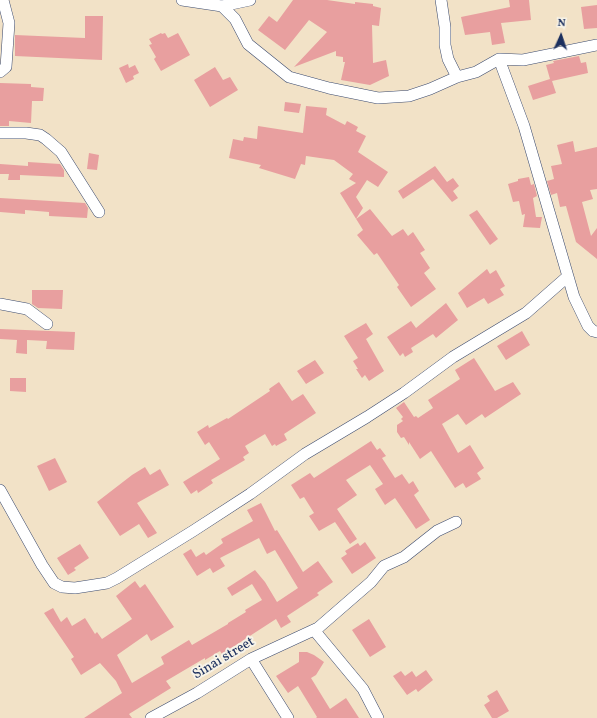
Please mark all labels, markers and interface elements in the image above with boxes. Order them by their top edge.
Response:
north arrow [541,16,581,56]
text: N [557,16,566,31]
street label: Sinai street [190,634,258,684]

